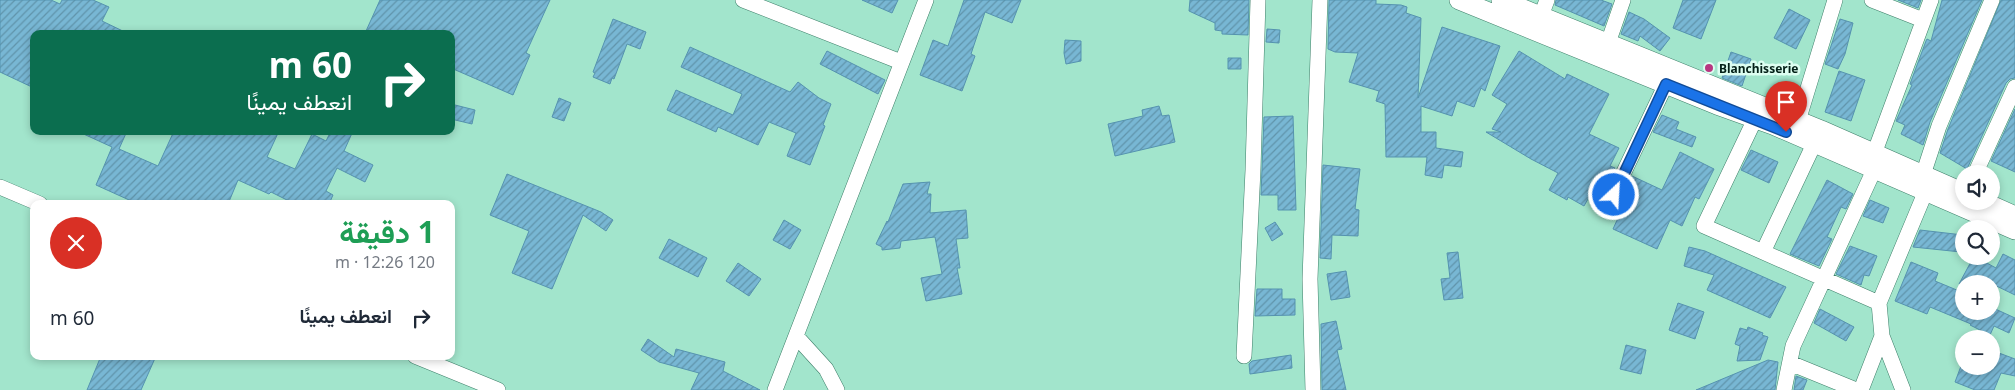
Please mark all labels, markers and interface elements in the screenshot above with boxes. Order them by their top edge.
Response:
text: 60 m [269,41,352,88]
icon: right [370,50,435,115]
place label: Blanchisserie [1719,60,1798,77]
marker: Blanchisserie [1703,62,1715,74]
pin [1765,81,1807,132]
text: انعطف يمينًا [246,86,352,116]
icon: arrive [1772,88,1800,116]
map controls [1955,165,2000,375]
button: sound [1955,165,2000,210]
position arrow [1587,168,1639,220]
text: 1 دقيقة [339,211,435,252]
button: close [50,217,102,269]
button: search [1955,220,2000,265]
text: 120 m · 12:26 [335,251,435,273]
button: + [1955,275,2000,320]
text: انعطف يمينًا [299,303,392,329]
icon: right [407,304,435,332]
text: 60 m [50,305,94,331]
button: − [1955,330,2000,375]

